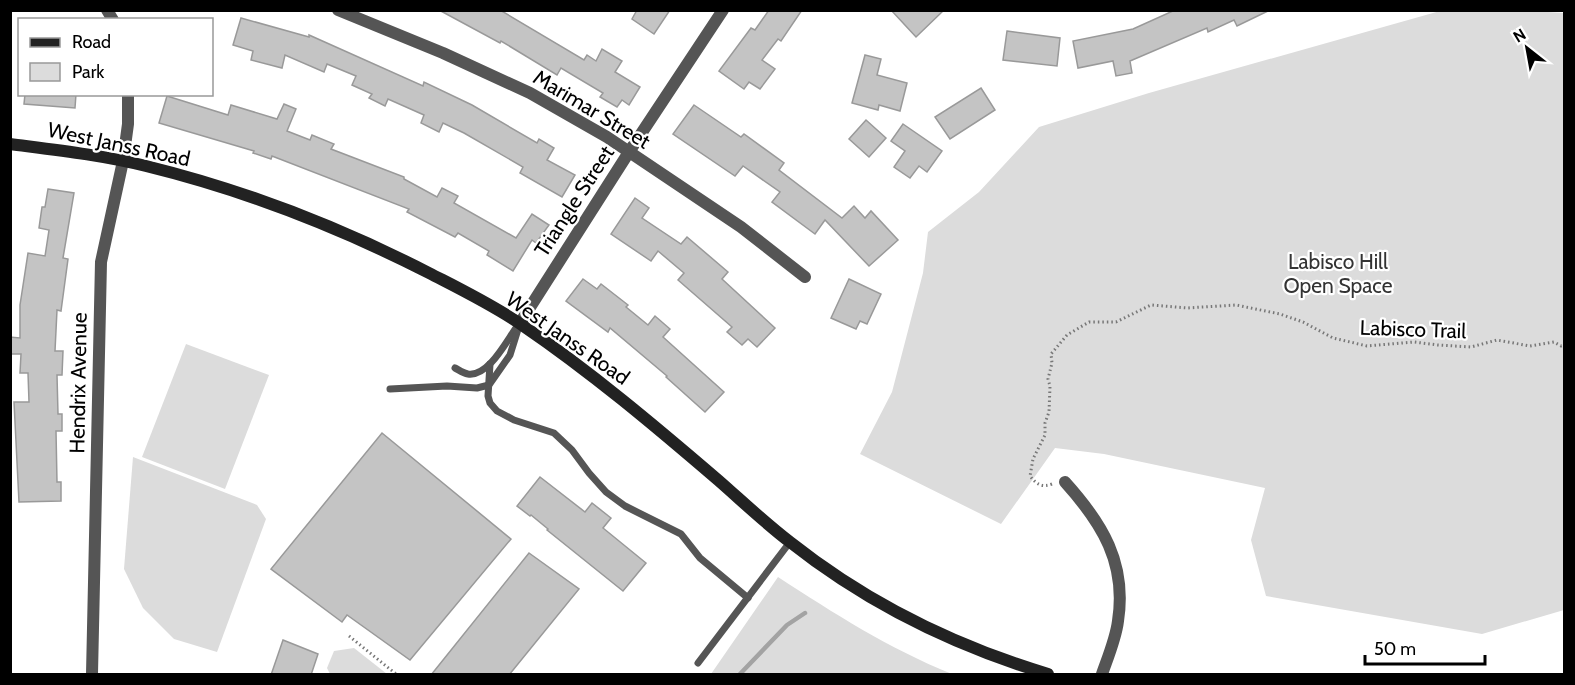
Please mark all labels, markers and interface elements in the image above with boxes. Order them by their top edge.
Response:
legend [18,18,213,96]
north arrow [1497,18,1557,78]
text: N [1510,25,1529,47]
text: Road [72,31,111,53]
text: Park [72,61,105,83]
street label: Marimar Street [529,64,655,154]
street label: West Janss Road [46,117,192,171]
street label: Triangle Street [529,141,619,261]
park label: Labisco Hill Open Space [1284,249,1393,298]
street label: West Janss Road [501,286,635,390]
street label: Hendrix Avenue [64,312,92,454]
street label: Labisco Trail [1359,315,1467,343]
scale bar [1365,628,1485,666]
text: 50 m [1374,638,1416,660]

